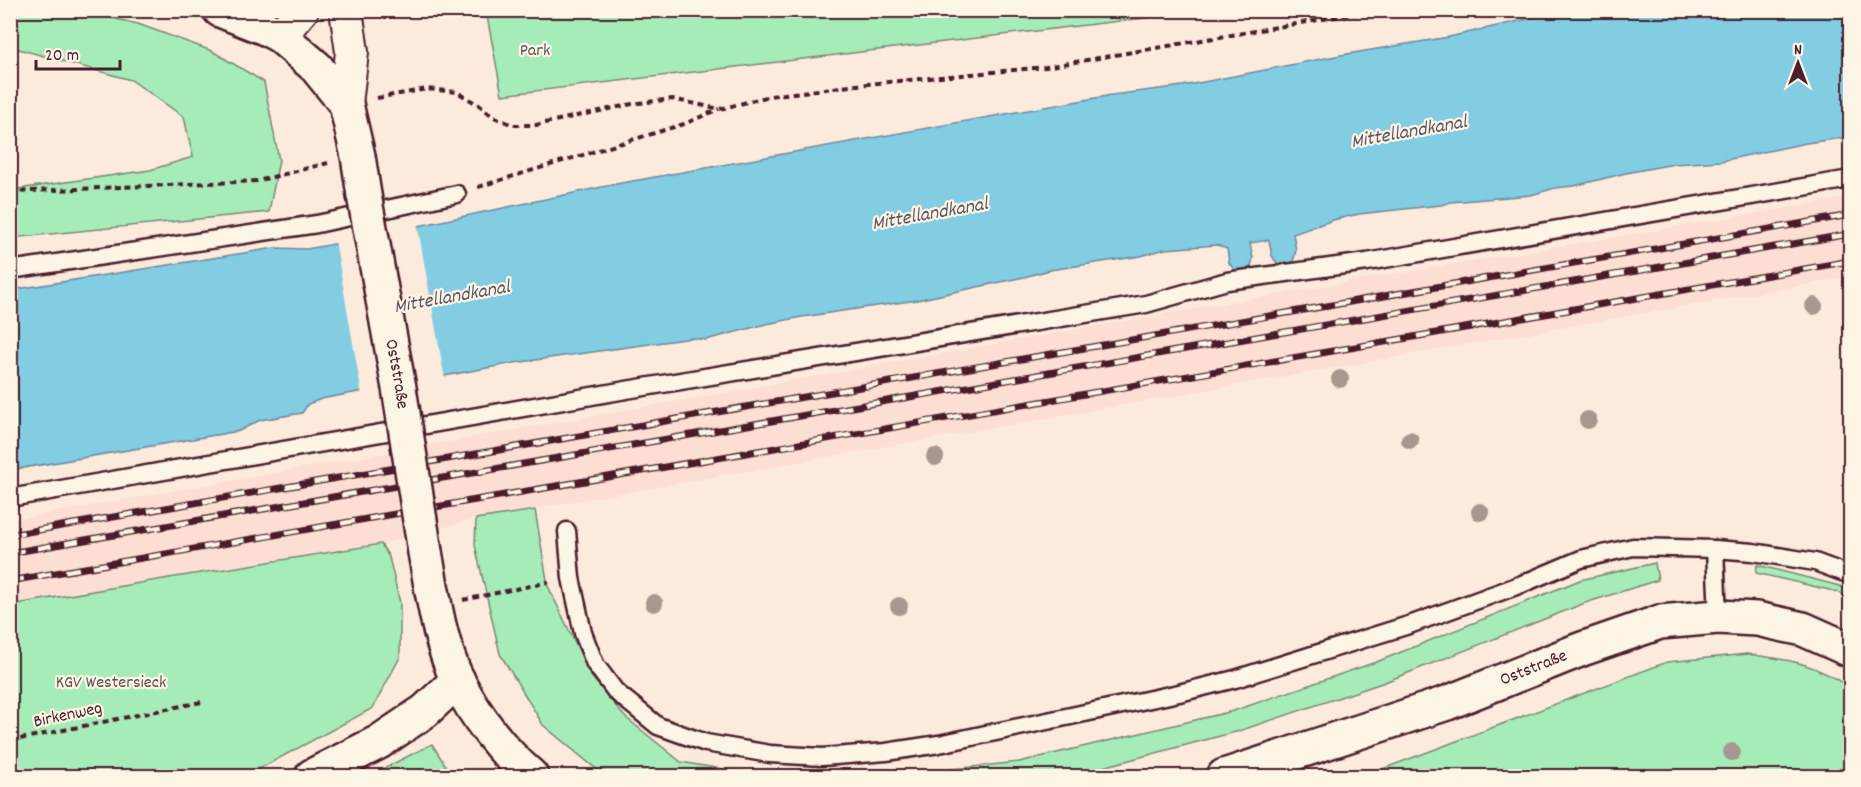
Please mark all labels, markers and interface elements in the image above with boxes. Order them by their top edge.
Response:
scale bar [36,33,120,71]
north arrow [1768,33,1828,93]
park label: Park [520,39,550,64]
text: N [1794,39,1802,62]
text: 20 m [45,44,79,69]
water label: Mittellandkanal [1349,109,1471,157]
water label: Mittellandkanal [870,191,992,239]
water label: Mittellandkanal [392,274,514,322]
street label: Oststraße [378,337,415,411]
street label: Oststraße [1496,644,1571,693]
park label: KGV Westersieck [56,671,166,696]
street label: Birkenweg [31,697,105,735]

